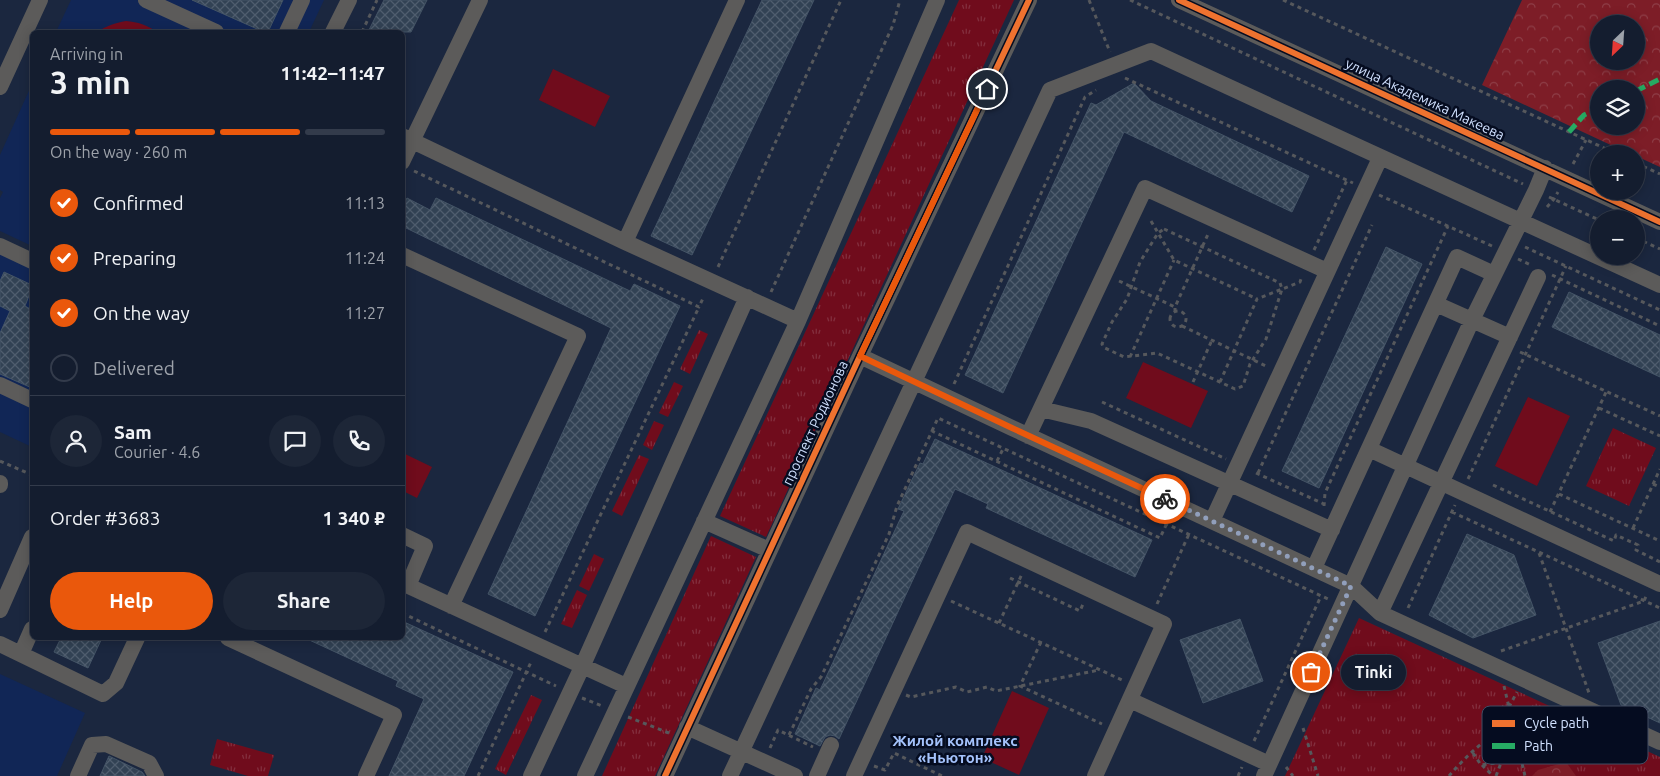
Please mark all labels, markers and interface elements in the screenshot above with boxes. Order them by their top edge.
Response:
north arrow [1590,15,1645,70]
map controls [1590,15,1645,265]
text: Arriving in [50,45,123,63]
street label: улица Академика Макеева [1343,55,1507,143]
text: 11:42–11:47 [280,62,385,84]
text: 3 min [50,64,131,100]
pin [966,68,1008,110]
icon: home [973,75,1001,103]
button: layers [1590,80,1645,135]
text: On the way · 260 m [50,143,187,161]
button: + [1590,145,1645,200]
icon: check [50,189,78,217]
text: Confirmed [93,192,184,214]
text: 11:13 [345,194,385,212]
button: − [1590,210,1645,265]
icon: check [50,244,78,272]
text: Preparing [93,247,177,269]
text: 11:24 [345,249,385,267]
icon: check [50,299,78,327]
text: On the way [93,302,190,324]
text: 11:27 [345,304,385,322]
text: Delivered [93,357,175,379]
street label: проспект Родионова [779,358,851,488]
button: person [50,415,102,467]
button: chat [269,415,321,467]
button: phone [333,415,385,467]
text: Sam [114,421,152,443]
text: Courier · 4.6 [114,443,200,461]
courier [1140,474,1190,524]
icon: bike [1151,485,1179,513]
text: Order #3683 [50,507,160,529]
text: 1 340 ₽ [322,507,385,529]
button: Help [50,572,213,630]
button: Share [223,572,385,630]
pin [1290,651,1332,693]
callout: Tinki [1341,654,1406,690]
icon: bag [1297,658,1325,686]
text: Tinki [1355,663,1392,681]
legend [1482,706,1648,764]
text: Cycle path [1524,715,1589,731]
district label: Жилой комплекс «Ньютон» [892,732,1018,766]
text: Path [1524,738,1553,754]

